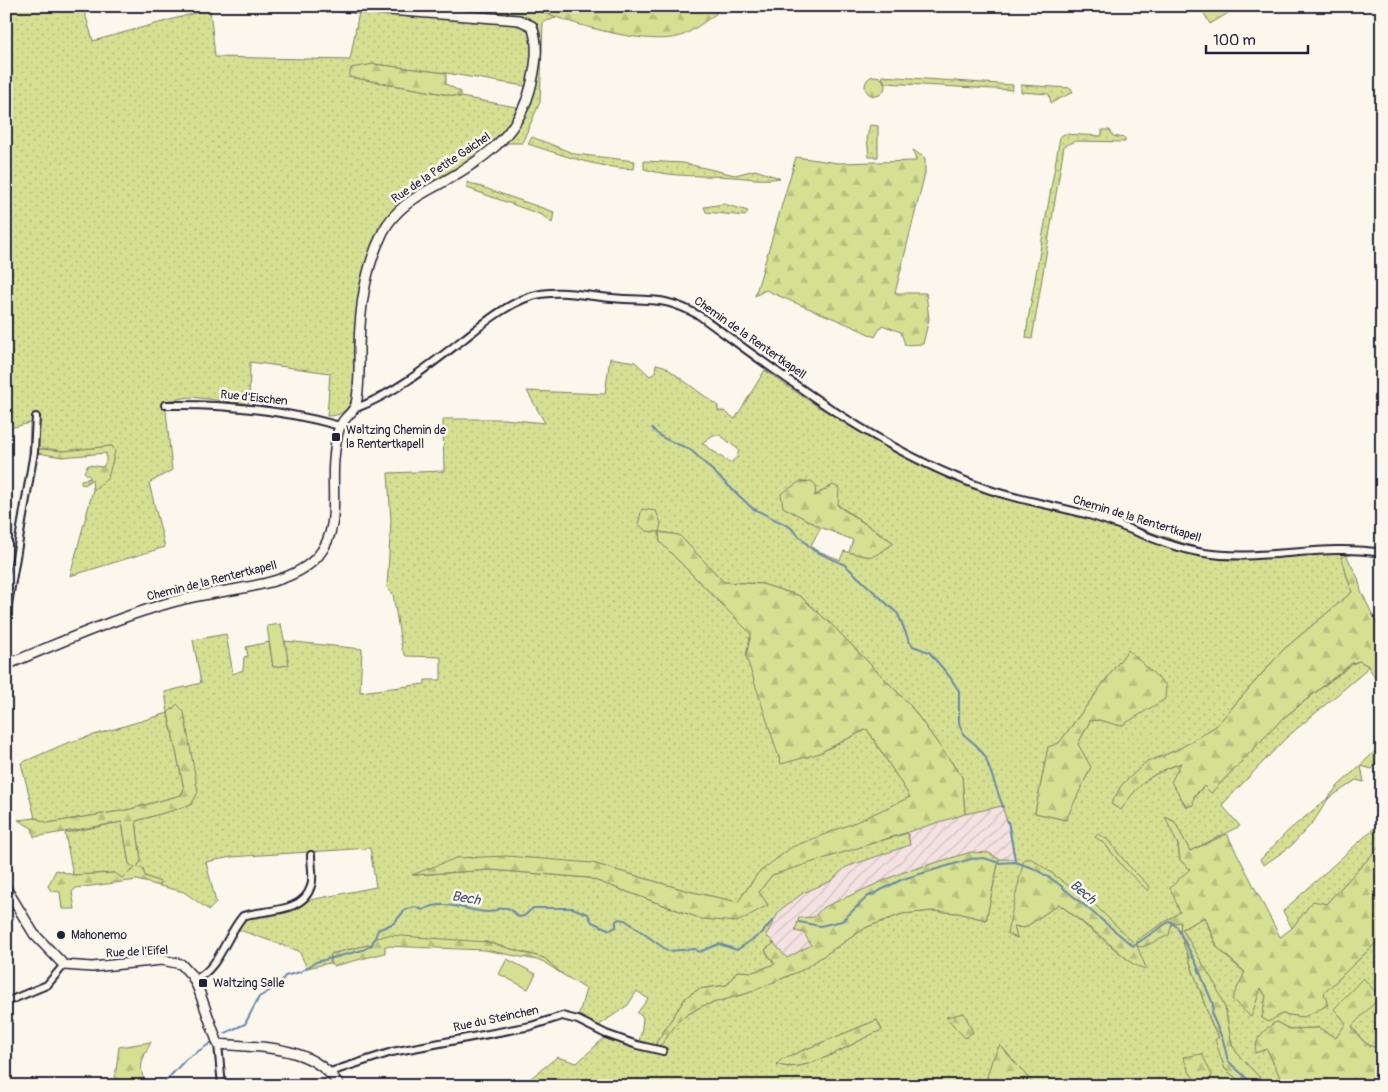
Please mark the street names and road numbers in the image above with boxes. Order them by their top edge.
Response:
street label: Rue de la Petite Gaichel [389,129,493,207]
street label: Chemin de la Rentertkapell [691,294,809,383]
street label: Rue d'Eischen [220,387,289,409]
street label: Chemin de la Rentertkapell [1071,492,1203,546]
street label: Chemin de la Rentertkapell [145,558,279,604]
street label: Rue de l'Eifel [105,943,169,961]
street label: Rue du Steinchen [452,1003,540,1035]

